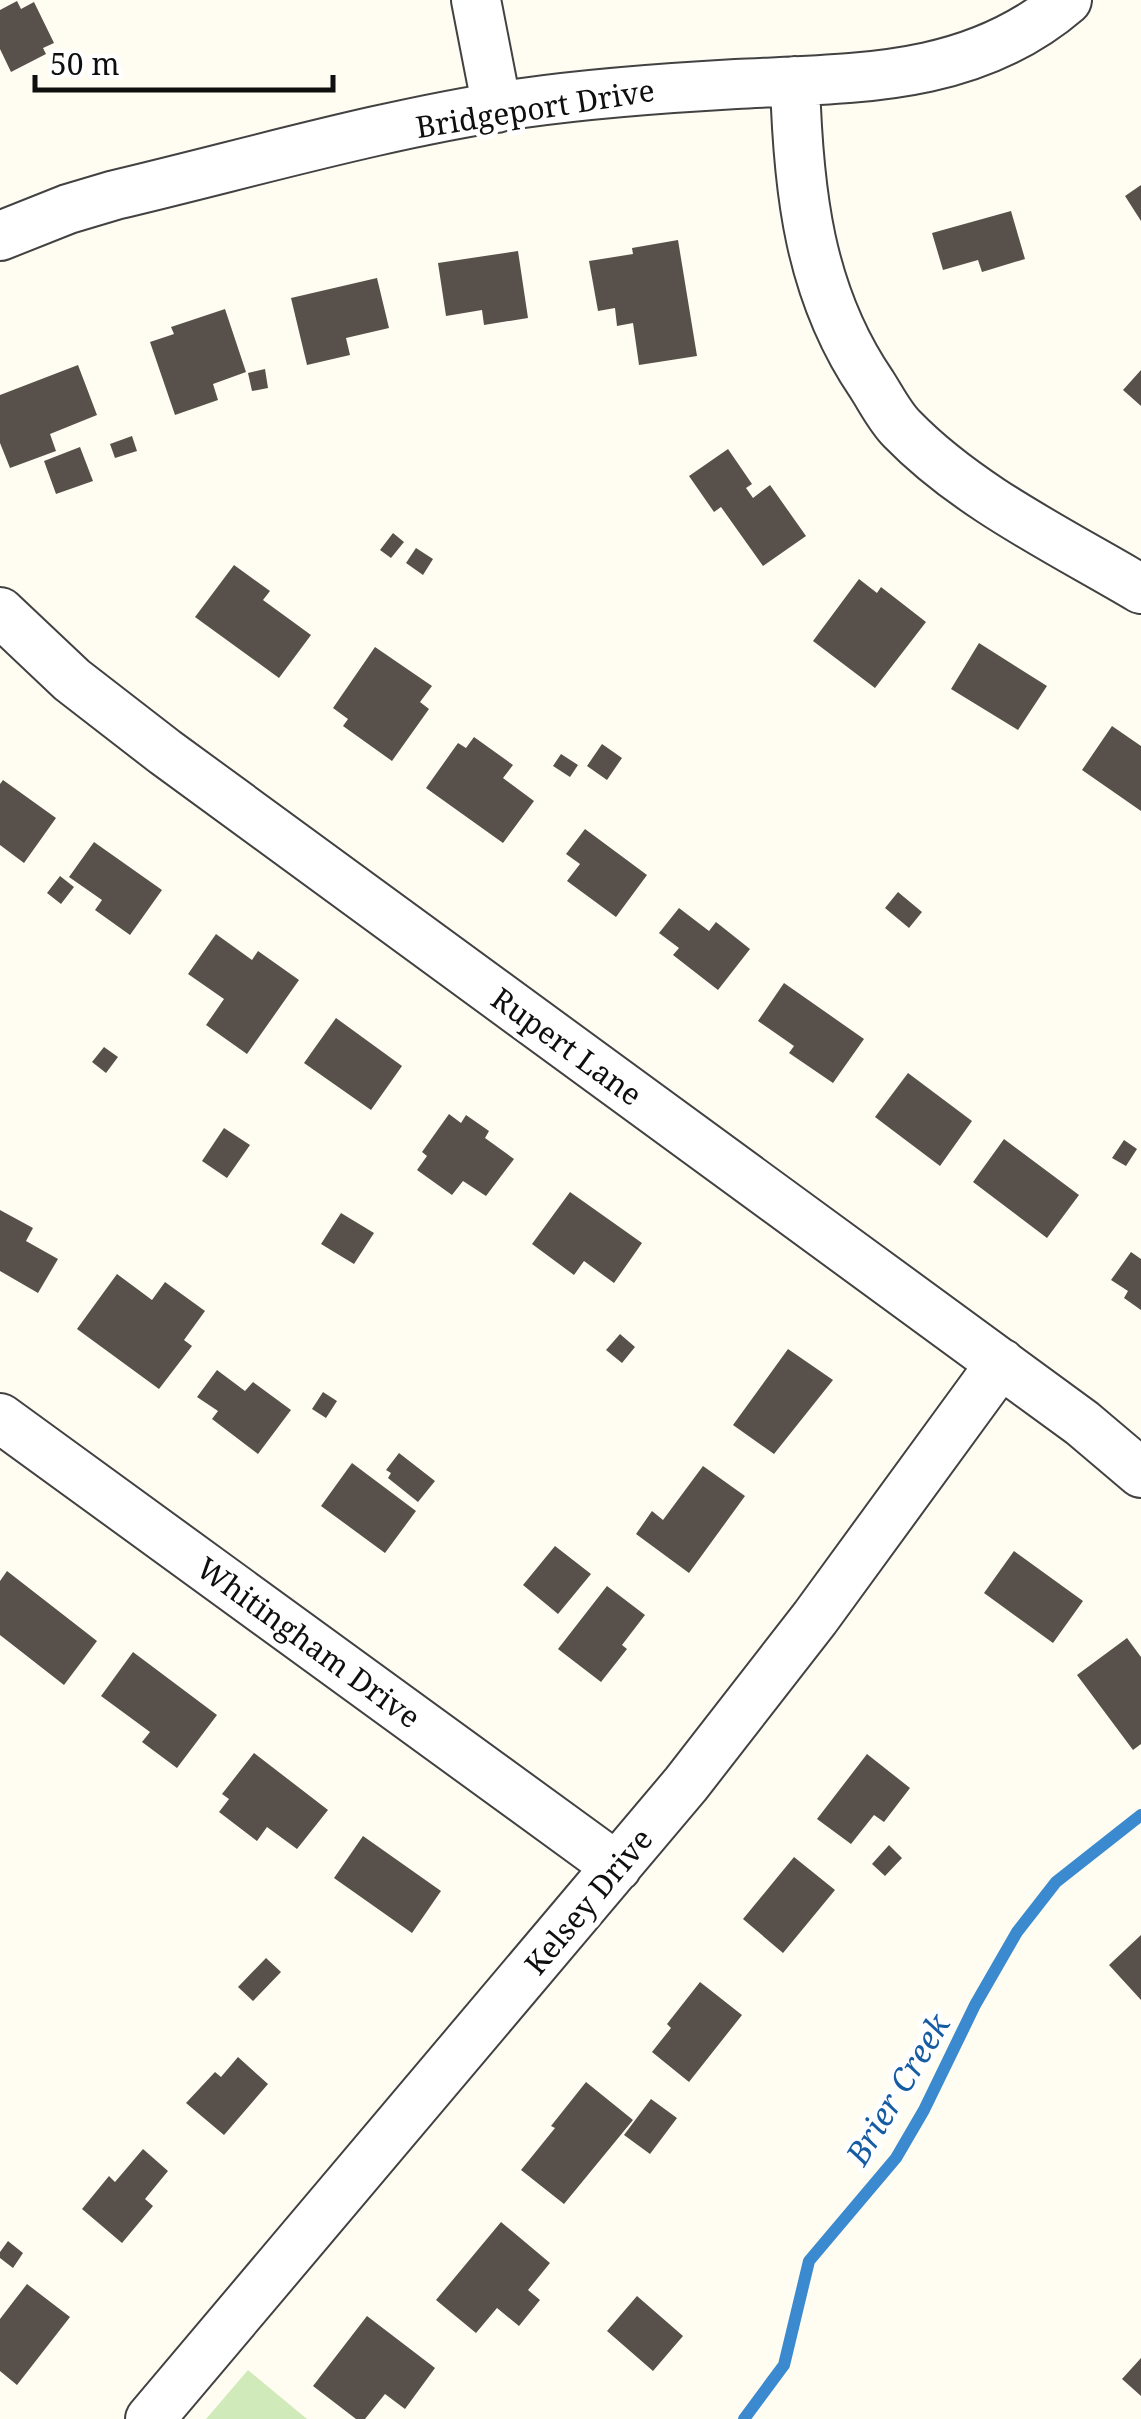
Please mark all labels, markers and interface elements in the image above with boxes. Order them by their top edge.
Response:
scale bar [35,30,332,92]
text: 50 m [50,43,120,84]
street label: Bridgeport Drive [413,69,657,147]
street label: Rupert Lane [483,977,651,1115]
street label: Whitingham Drive [189,1547,429,1737]
street label: Kelsey Drive [515,1819,661,1983]
water label: Brier Creek [835,2004,960,2173]

